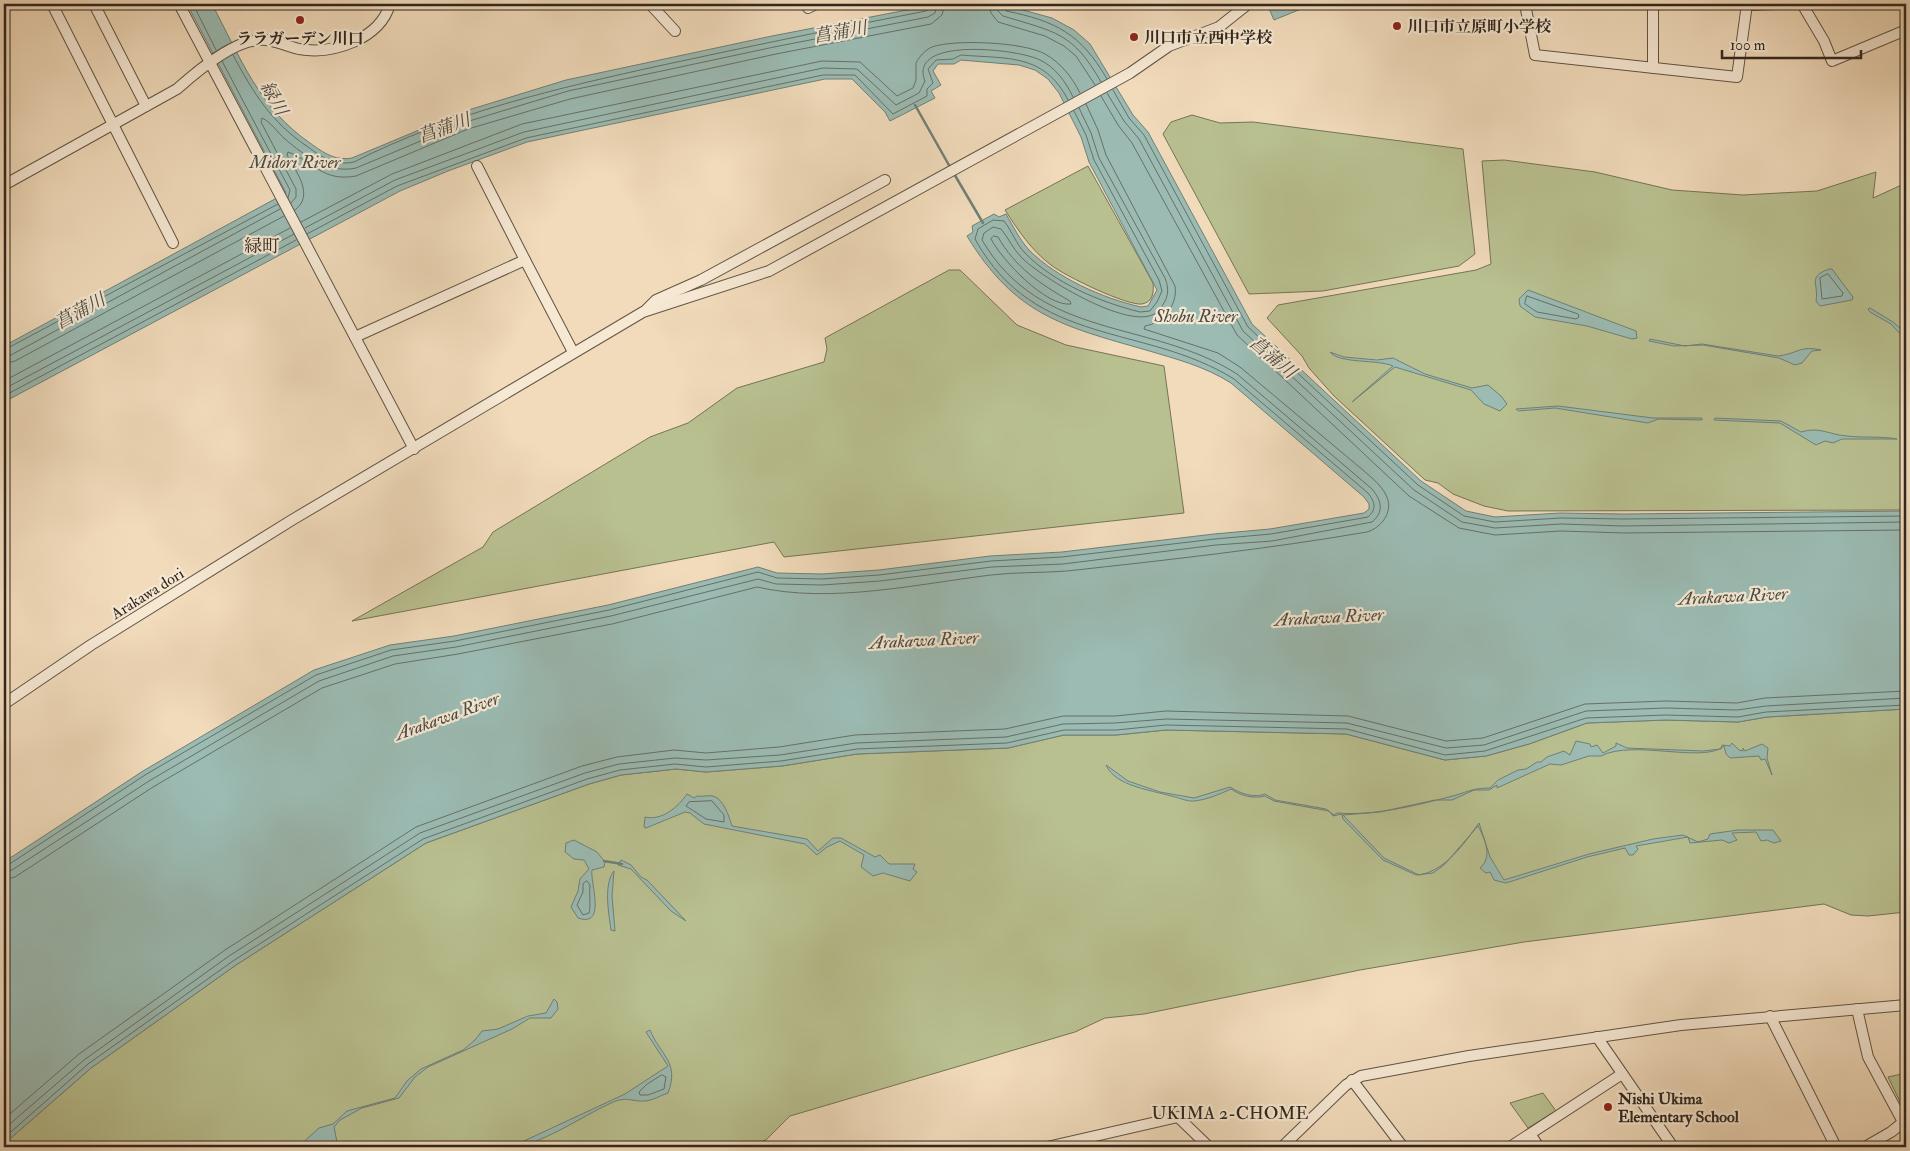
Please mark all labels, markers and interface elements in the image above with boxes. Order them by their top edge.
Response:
marker: ララガーデン川口 [294,14,306,26]
water label: 菖蒲川 [812,16,871,49]
place label: 川口市立原町小学校 [1407,17,1552,37]
marker: 川口市立原町小学校 [1391,20,1403,32]
place label: 川口市立西中学校 [1144,28,1273,48]
scale bar [1722,28,1861,60]
place label: ララガーデン川口 [236,29,364,49]
marker: 川口市立西中学校 [1128,31,1140,43]
text: 100 m [1730,36,1766,55]
water label: 緑川 [255,77,293,121]
water label: 菖蒲川 [415,108,475,149]
water label: Midori River [249,151,342,174]
district label: 緑町 [244,235,280,258]
water label: 菖蒲川 [51,287,111,335]
water label: Shobu River [1153,305,1239,328]
water label: 菖蒲川 [1245,331,1302,385]
street label: Arakawa dori [107,564,188,625]
water label: Arakawa River [1676,582,1790,611]
water label: Arakawa River [1272,603,1386,632]
water label: Arakawa River [867,626,981,655]
water label: Arakawa River [390,687,504,747]
place label: Nishi Ukima Elementary School [1617,1089,1740,1128]
marker: Nishi Ukima Elementary School [1602,1101,1614,1113]
district label: UKIMA 2-CHOME [1152,1102,1308,1125]

